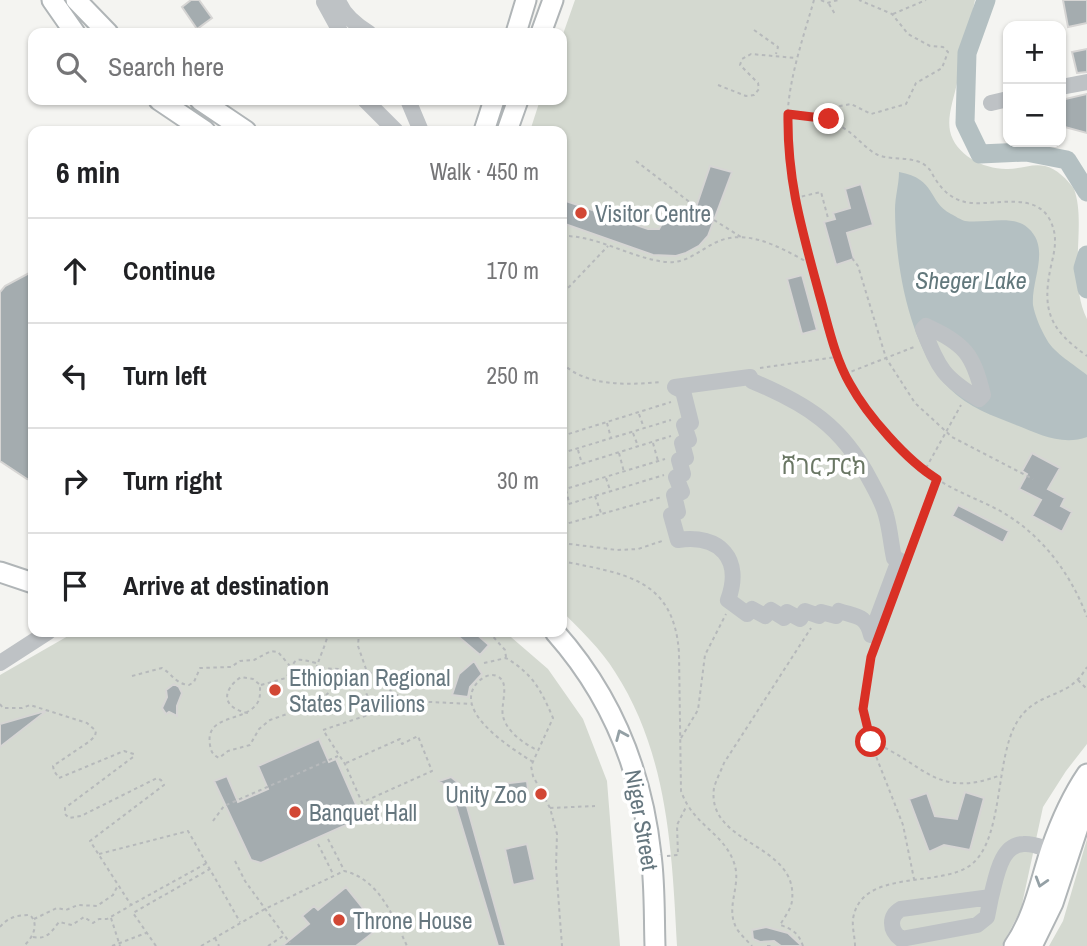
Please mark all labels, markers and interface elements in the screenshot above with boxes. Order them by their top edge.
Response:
map controls [1003,21,1066,147]
button: + [1003,21,1066,84]
search box [28,28,567,105]
icon: search [52,48,90,86]
text: Search here [108,49,224,84]
button: − [1003,84,1066,147]
route end [813,103,844,134]
text: 6 min [56,152,120,192]
text: Walk · 450 m [430,156,539,187]
place label: Visitor Centre [595,198,711,229]
marker: Visitor Centre [573,205,589,221]
icon: ahead [56,252,94,290]
text: Continue [123,253,215,288]
text: 170 m [487,255,539,286]
water label: Sheger Lake [915,264,1027,296]
icon: left [56,357,94,395]
text: Turn left [123,358,207,393]
text: 250 m [487,360,539,391]
park label: ሸገር ፓርክ [782,450,866,481]
icon: right [56,462,94,500]
text: Turn right [123,463,222,498]
text: 30 m [497,465,539,496]
icon: arrive [56,567,94,605]
text: Arrive at destination [123,568,329,603]
place label: Ethiopian Regional States Pavilions [289,662,450,719]
marker: Ethiopian Regional States Pavilions [267,682,283,698]
route start [855,726,886,757]
one-way arrow [615,730,629,742]
street label: Niger Street [618,767,666,873]
place label: Unity Zoo [445,779,527,810]
marker: Unity Zoo [533,786,549,802]
place label: Banquet Hall [309,797,417,828]
marker: Banquet Hall [287,804,303,820]
one-way arrow [1035,875,1050,887]
place label: Throne House [353,905,473,936]
marker: Throne House [331,912,347,928]

